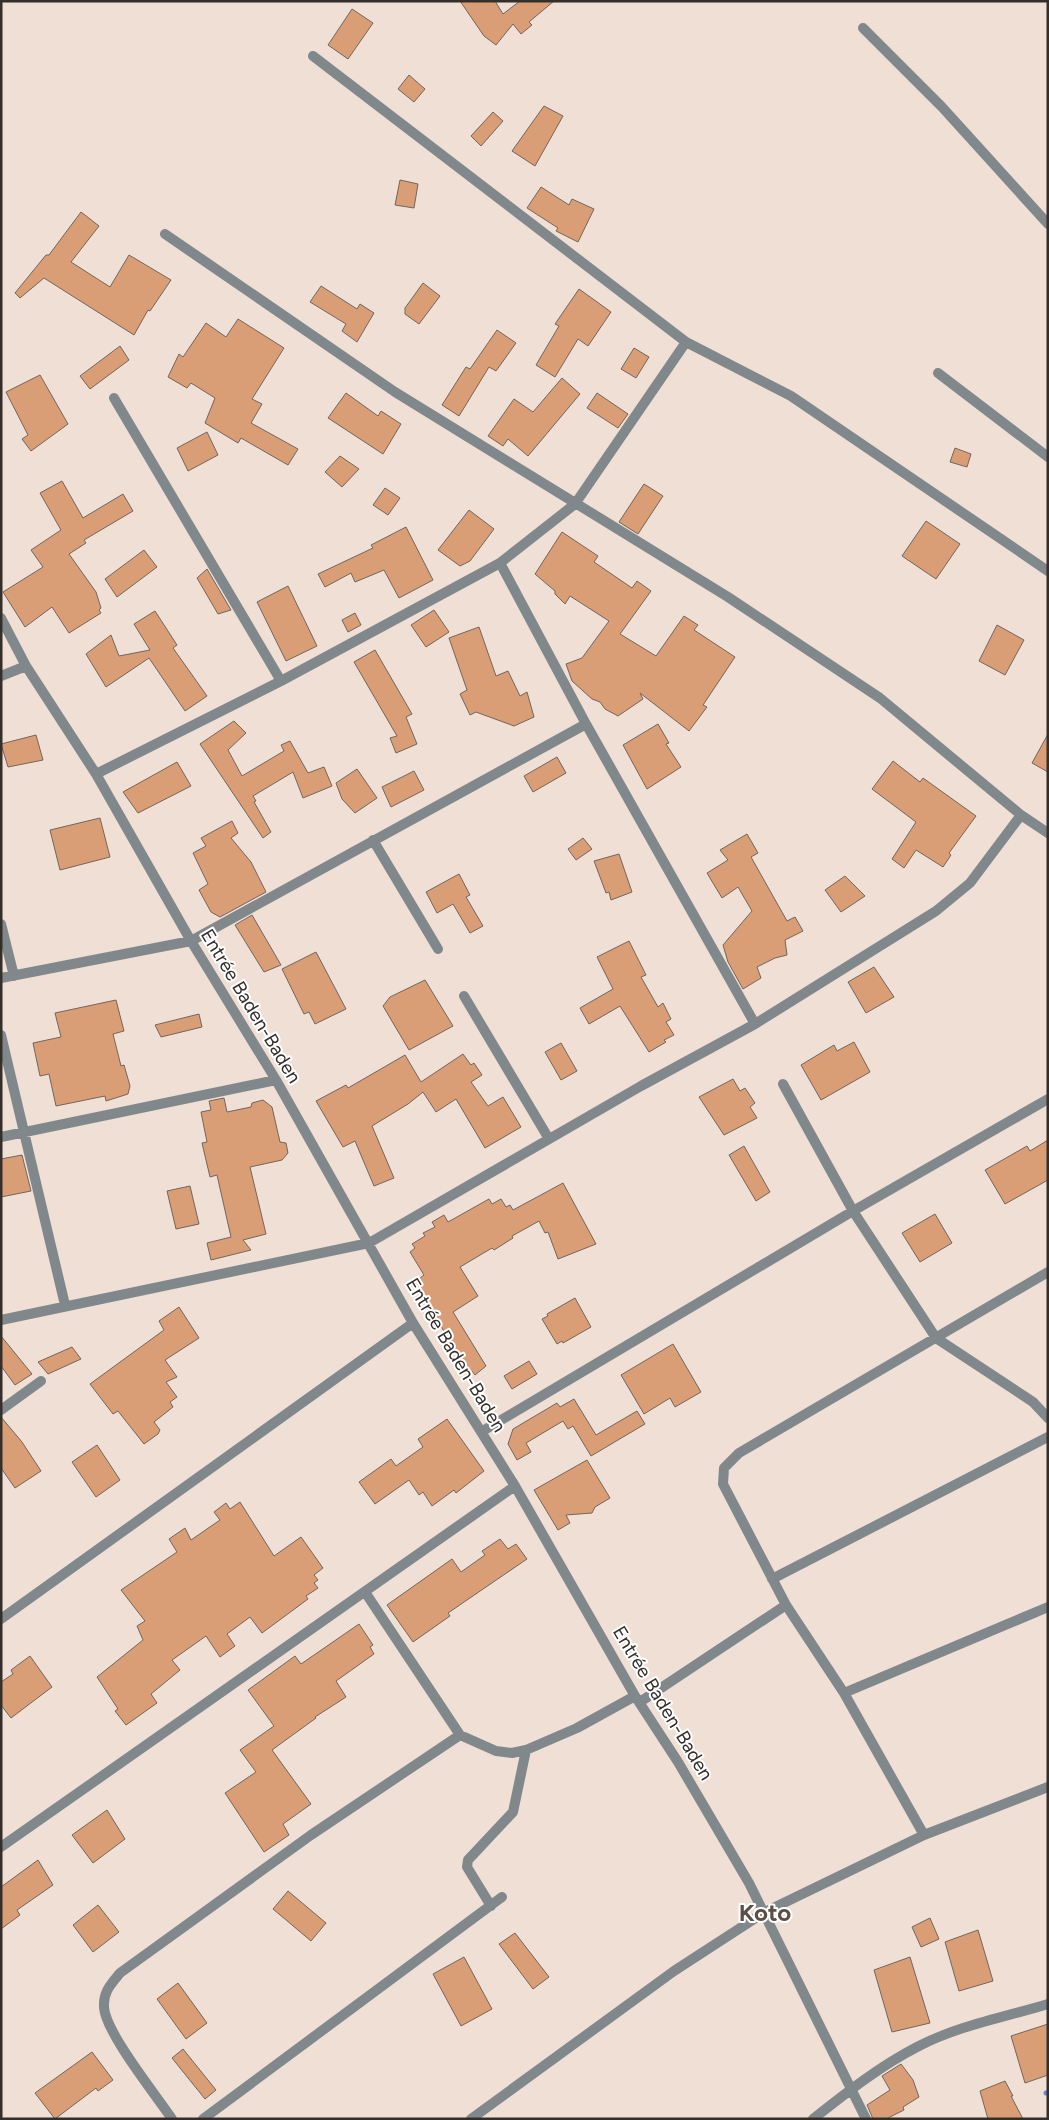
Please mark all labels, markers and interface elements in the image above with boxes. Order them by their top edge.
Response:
street label: Entrée Baden-Baden [196,925,306,1087]
street label: Entrée Baden-Baden [401,1274,511,1436]
street label: Entrée Baden-Baden [608,1622,718,1784]
district label: Koto [739,1898,791,1927]

